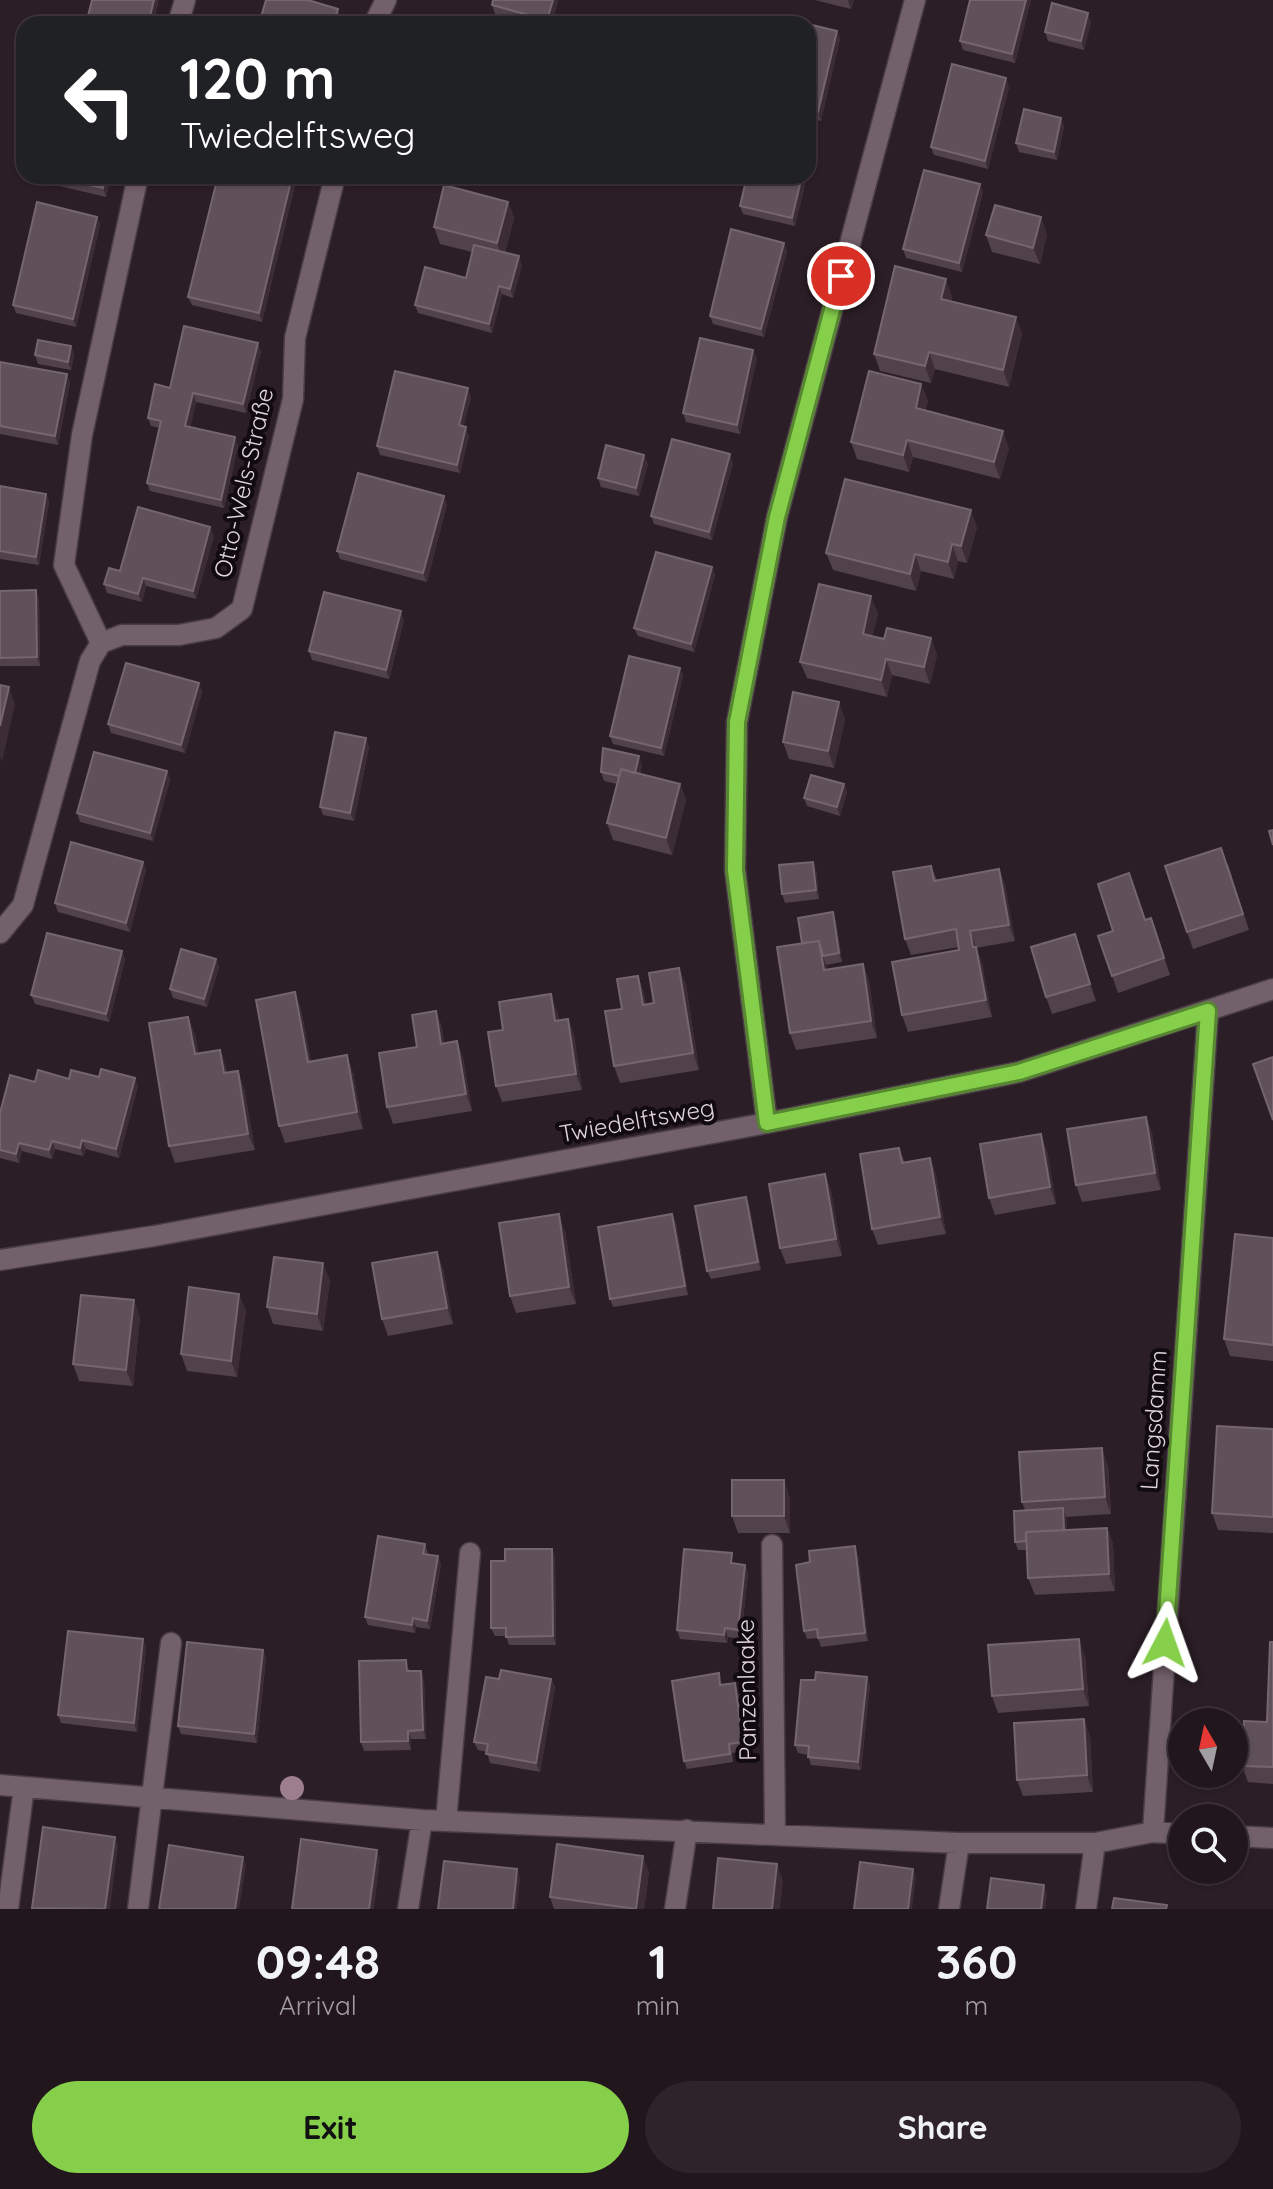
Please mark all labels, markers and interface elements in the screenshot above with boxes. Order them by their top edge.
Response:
text: 120 m [180,43,335,113]
icon: left [48,48,152,152]
text: Twiedelftsweg [180,112,416,157]
pin [807,242,875,310]
icon: arrive [819,254,863,298]
street label: Otto-Wels-Straße [207,385,279,581]
street label: Twiedelftsweg [557,1092,717,1148]
street label: Langsdamm [1133,1349,1173,1491]
position arrow [1123,1601,1207,1685]
street label: Panzenlaake [730,1619,762,1761]
north arrow [1168,1708,1248,1788]
map controls [1168,1708,1248,1884]
button: search [1168,1804,1248,1884]
text: 09:48 [256,1931,380,1991]
text: 1 [648,1931,667,1991]
text: 360 [936,1931,1017,1991]
text: Arrival [279,1989,357,2022]
text: min [636,1989,680,2022]
text: m [965,1989,988,2022]
button: Exit [32,2081,629,2173]
button: Share [645,2081,1241,2173]

